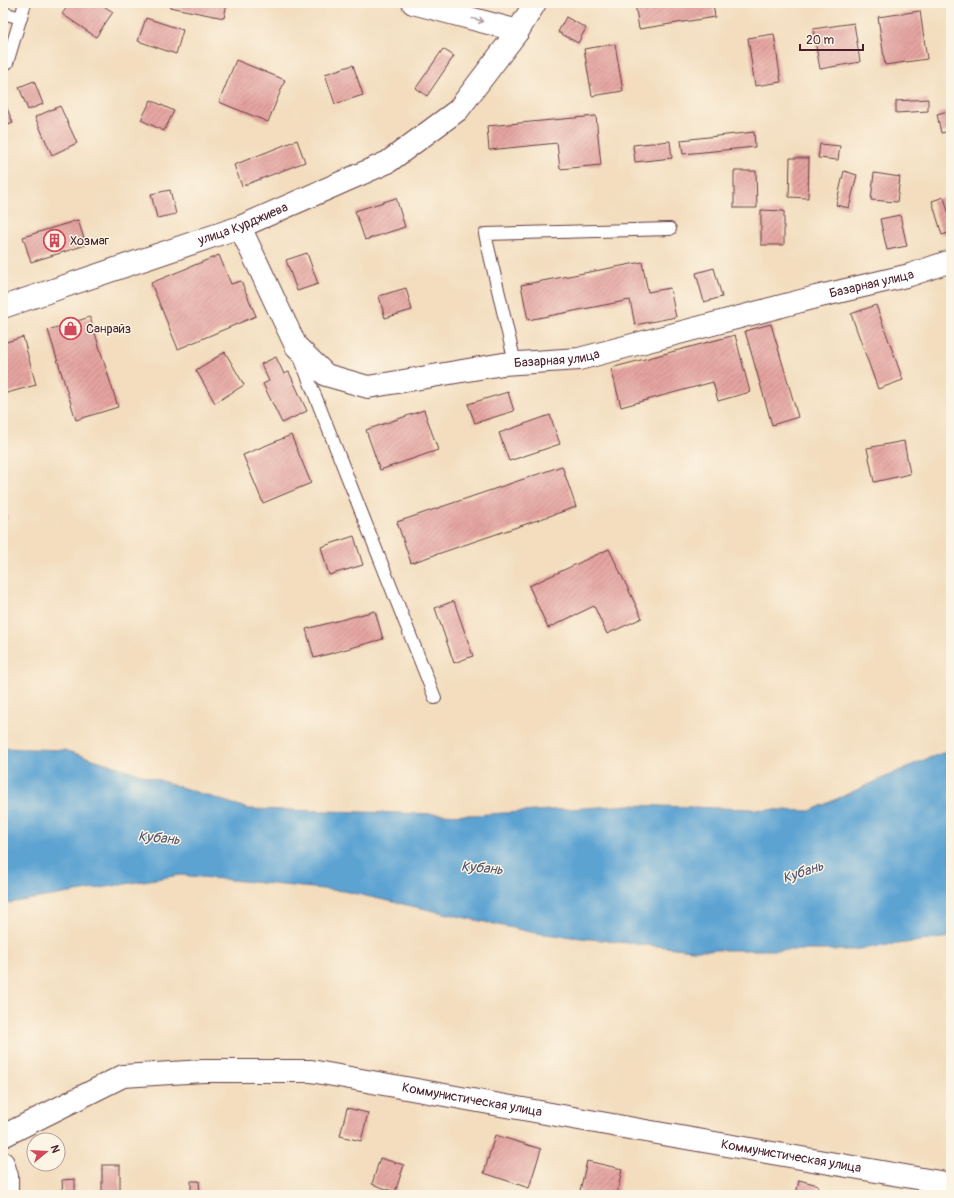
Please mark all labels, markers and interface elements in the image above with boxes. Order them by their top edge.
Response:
one-way arrow [471,17,484,24]
scale bar [800,26,863,52]
text: 20 m [806,33,835,48]
street label: улица Курджиева [195,199,290,249]
building icon: Хозмаг [41,228,67,254]
place label: Хозмаг [70,233,110,249]
street label: Базарная улица [828,266,916,302]
shop icon: Санрайз [57,316,83,342]
place label: Санрайз [86,321,131,337]
street label: Базарная улица [513,346,601,371]
water label: Кубань [137,828,181,848]
water label: Кубань [780,857,826,887]
water label: Кубань [460,858,504,878]
street label: Коммунистическая улица [401,1079,543,1120]
north arrow [26,1132,66,1172]
street label: Коммунистическая улица [720,1136,862,1176]
text: N [48,1144,63,1155]

